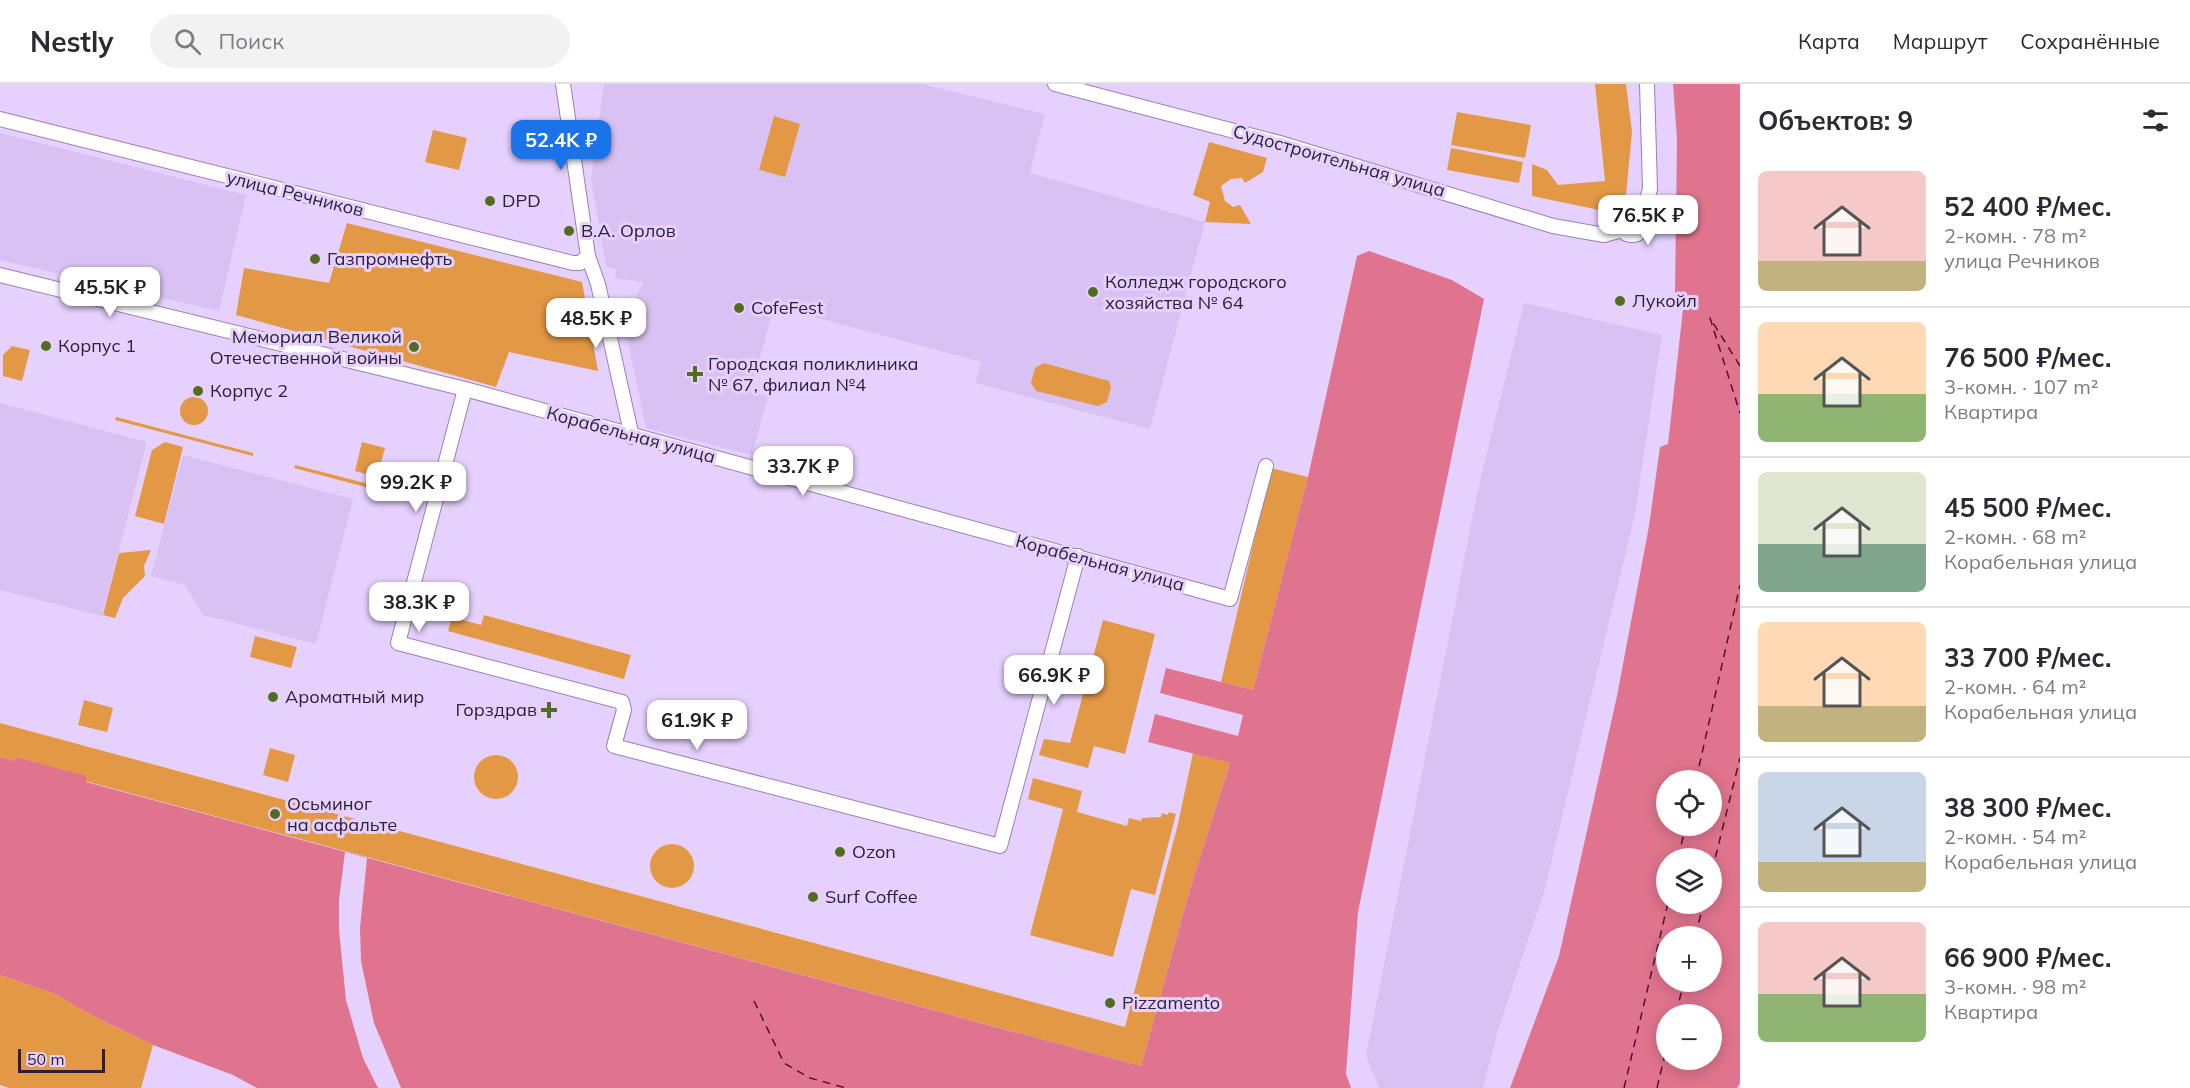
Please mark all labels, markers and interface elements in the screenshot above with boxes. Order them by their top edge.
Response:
search box [150,14,570,68]
text: Nestly [30,24,114,59]
icon: search [171,25,204,58]
text: Поиск [219,27,284,55]
text: Карта [1798,28,1860,54]
text: Маршрут [1893,28,1987,54]
text: Сохранённые [2020,28,2160,54]
text: Объектов: 9 [1758,104,1913,137]
icon: filters [2139,104,2172,137]
street label: Судостроительная улица [1230,119,1448,202]
pin: 52.4K ₽ [506,120,616,171]
text: 52.4K ₽ [525,127,597,152]
street label: улица Речников [224,165,366,222]
place label: DPD [502,189,541,212]
text: 52 400 ₽/мес. [1944,190,2111,223]
marker: DPD [483,194,497,208]
pin: 76.5K ₽ [1593,195,1703,246]
icon: home [1806,195,1878,267]
text: 76.5K ₽ [1612,202,1684,227]
place label: В.А. Орлов [581,219,676,242]
text: 2-комн. · 78 m² [1944,223,2086,248]
marker: В.А. Орлов [562,224,576,238]
place label: Газпромнефть [327,247,453,270]
text: улица Речников [1944,248,2100,273]
marker: Газпромнефть [308,252,322,266]
pin: 45.5K ₽ [55,267,165,318]
place label: Колледж городского хозяйства № 64 [1105,270,1287,314]
text: 45.5K ₽ [74,274,146,299]
marker: Колледж городского хозяйства № 64 [1086,285,1100,299]
place label: Лукойл [1632,289,1697,312]
marker: Лукойл [1613,294,1627,308]
place label: CofeFest [751,296,823,319]
pin: 48.5K ₽ [541,298,651,349]
marker: CofeFest [732,301,746,315]
text: 48.5K ₽ [560,305,632,330]
place label: Мемориал Великой Отечественной войны [210,325,402,369]
place label: Корпус 1 [58,334,136,357]
marker: Корпус 1 [39,339,53,353]
marker: Мемориал Великой Отечественной войны [407,340,421,354]
text: 76 500 ₽/мес. [1944,341,2111,374]
icon: home [1806,346,1878,418]
place label: Городская поликлиника № 67, филиал №4 [708,352,918,396]
marker: Городская поликлиника № 67, филиал №4 [686,365,704,383]
text: 3-комн. · 107 m² [1944,374,2098,399]
place label: Корпус 2 [210,379,288,402]
marker: Корпус 2 [191,384,205,398]
text: Квартира [1944,399,2038,424]
street label: Корабельная улица [544,401,718,468]
pin: 33.7K ₽ [748,446,858,497]
text: 33.7K ₽ [767,453,839,478]
pin: 99.2K ₽ [361,462,471,513]
text: 99.2K ₽ [380,469,452,494]
text: 45 500 ₽/мес. [1944,491,2111,524]
icon: home [1806,496,1878,568]
text: 2-комн. · 68 m² [1944,524,2086,549]
street label: Корабельная улица [1013,529,1187,596]
text: Корабельная улица [1944,549,2137,574]
pin: 38.3K ₽ [364,582,474,633]
text: 38.3K ₽ [383,589,455,614]
text: 33 700 ₽/мес. [1944,641,2111,674]
icon: home [1806,646,1878,718]
pin: 66.9K ₽ [999,655,1109,706]
text: 66.9K ₽ [1018,662,1090,687]
text: 2-комн. · 64 m² [1944,674,2086,699]
place label: Ароматный мир [285,685,424,708]
marker: Ароматный мир [266,690,280,704]
place label: Горздрав [455,698,537,721]
text: Корабельная улица [1944,699,2137,724]
pin: 61.9K ₽ [642,700,752,751]
marker: Горздрав [542,703,556,717]
text: 61.9K ₽ [661,707,733,732]
map controls [1656,770,1722,1070]
button: locate [1656,770,1722,836]
text: 38 300 ₽/мес. [1944,791,2111,824]
place label: Осьминог на асфальте [287,792,397,836]
icon: home [1806,796,1878,868]
marker: Осьминог на асфальте [268,807,282,821]
text: 2-комн. · 54 m² [1944,824,2086,849]
place label: Ozon [852,840,896,863]
marker: Ozon [833,845,847,859]
button: layers [1656,848,1722,914]
text: Корабельная улица [1944,849,2137,874]
place label: Surf Coffee [825,885,917,908]
marker: Surf Coffee [806,890,820,904]
button: + [1656,926,1722,992]
text: 66 900 ₽/мес. [1944,941,2111,974]
icon: home [1806,946,1878,1018]
text: 3-комн. · 98 m² [1944,974,2086,999]
place label: Pizzamento [1122,991,1220,1014]
marker: Pizzamento [1103,996,1117,1010]
text: Квартира [1944,999,2038,1024]
button: − [1656,1004,1722,1070]
scale bar [18,1046,105,1074]
text: 50 m [27,1049,64,1069]

